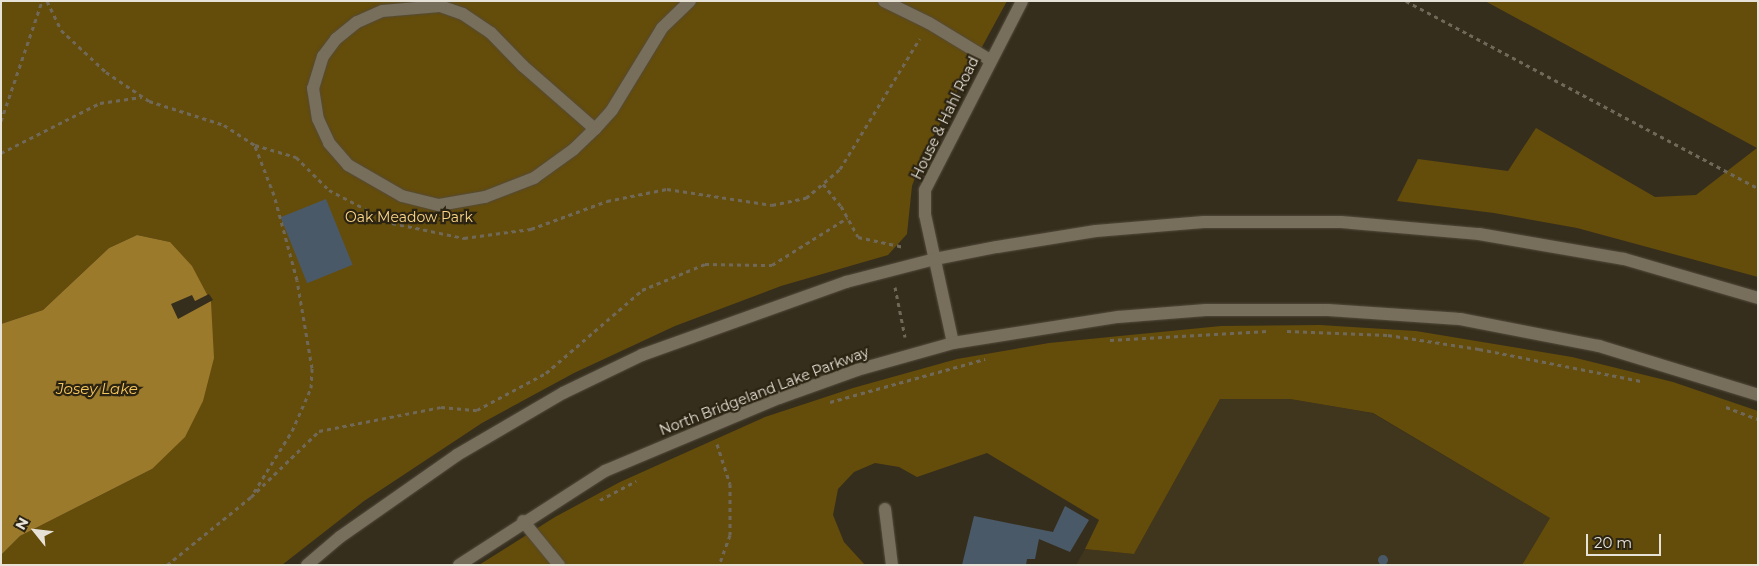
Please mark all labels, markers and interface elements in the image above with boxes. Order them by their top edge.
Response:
street label: House & Hahl Road [908,54,982,182]
park label: Oak Meadow Park [345,209,473,225]
street label: North Bridgeland Lake Parkway [657,343,871,439]
water label: Josey Lake [56,380,138,398]
north arrow [10,506,60,556]
text: N [11,514,32,533]
scale bar [1589,524,1664,556]
text: 20 m [1594,533,1632,552]

